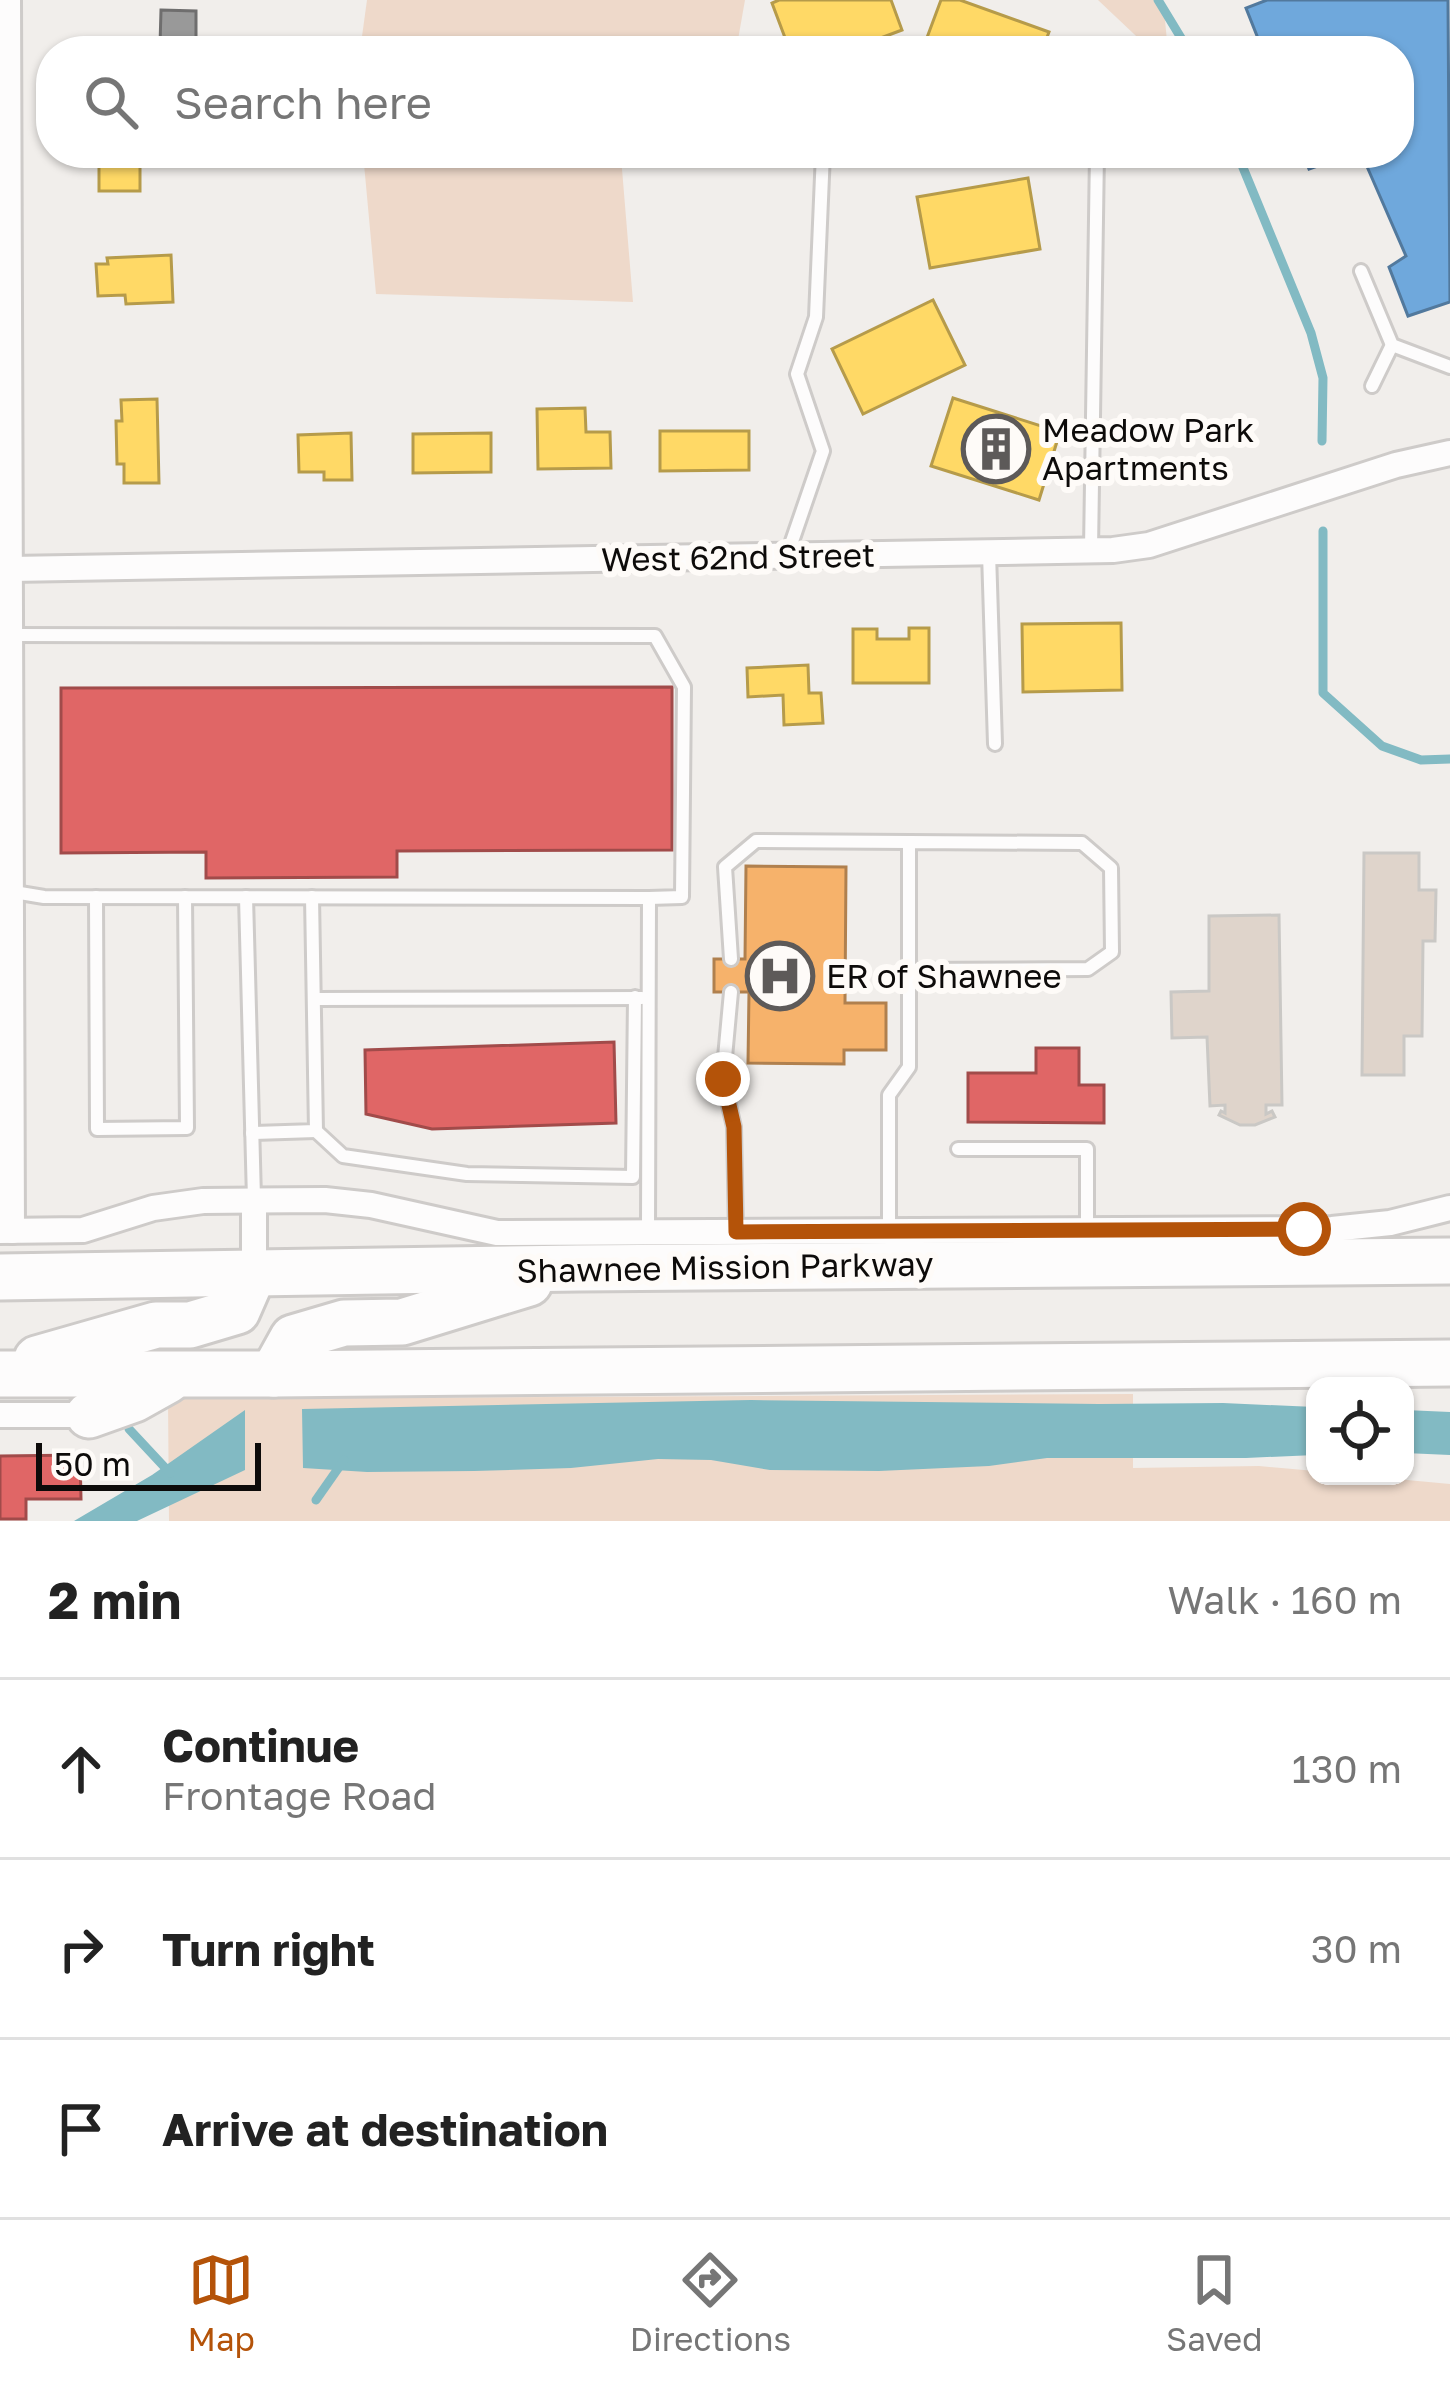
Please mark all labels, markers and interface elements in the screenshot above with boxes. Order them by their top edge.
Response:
search box [36,36,1414,168]
icon: search [78,69,144,135]
text: Search here [174,75,432,129]
place label: Meadow Park Apartments [1042,410,1254,487]
building icon: Meadow Park Apartments [961,414,1031,484]
street label: West 62nd Street [601,535,875,578]
hospital icon: ER of Shawnee [745,941,815,1011]
place label: ER of Shawnee [826,956,1062,995]
route end [696,1052,750,1106]
route start [1277,1202,1331,1256]
street label: Shawnee Mission Parkway [516,1243,934,1290]
map controls [1306,1377,1414,1485]
button: locate [1306,1377,1414,1485]
scale bar [36,1437,261,1490]
text: 50 m [54,1444,131,1483]
text: 2 min [48,1569,181,1630]
text: Walk · 160 m [1167,1576,1402,1623]
text: Continue [162,1718,359,1772]
icon: ahead [48,1736,114,1802]
text: 130 m [1292,1745,1402,1792]
text: Frontage Road [162,1772,437,1819]
icon: right [48,1916,114,1982]
text: Turn right [162,1922,375,1976]
text: 30 m [1311,1925,1402,1972]
icon: arrive [48,2096,114,2162]
text: Arrive at destination [162,2102,608,2156]
tab: Map [188,2247,255,2358]
tab: Directions [630,2247,791,2358]
tab: Saved [1166,2247,1262,2358]

